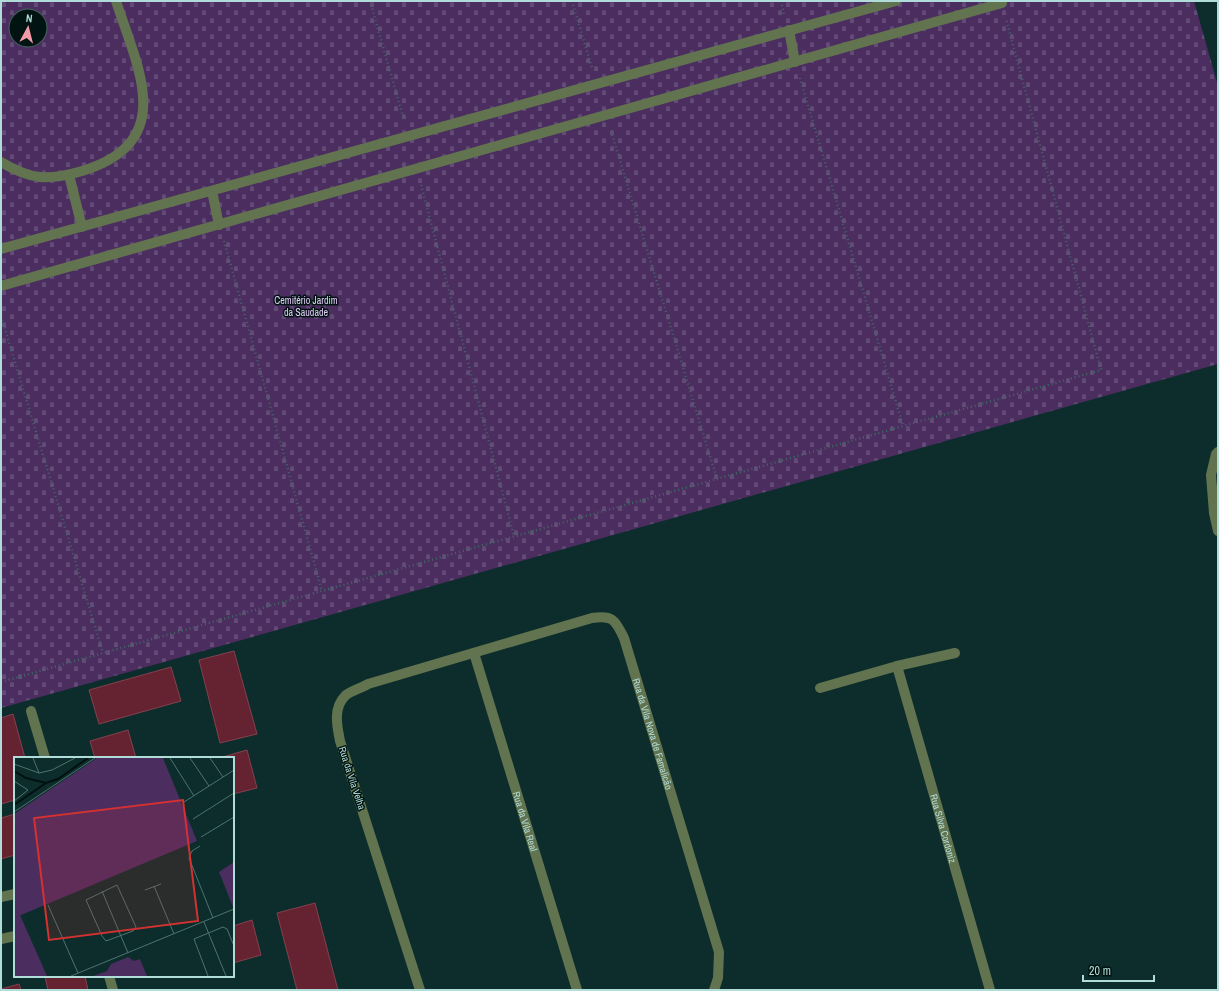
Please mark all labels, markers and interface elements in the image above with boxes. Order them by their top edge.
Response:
north arrow [8,8,48,48]
text: N [25,11,33,25]
park label: Cemitério Jardim da Saudade [274,294,338,319]
street label: Rua da Vila Nova de Famalicão [630,676,676,791]
street label: Rua da Vila Velha [336,745,368,812]
inset map [14,757,234,977]
street label: Rua da Vila Real [510,790,541,853]
street label: Rua Silva Cordoniz [928,792,960,864]
scale bar [1083,957,1154,983]
text: 20 m [1089,963,1111,979]

